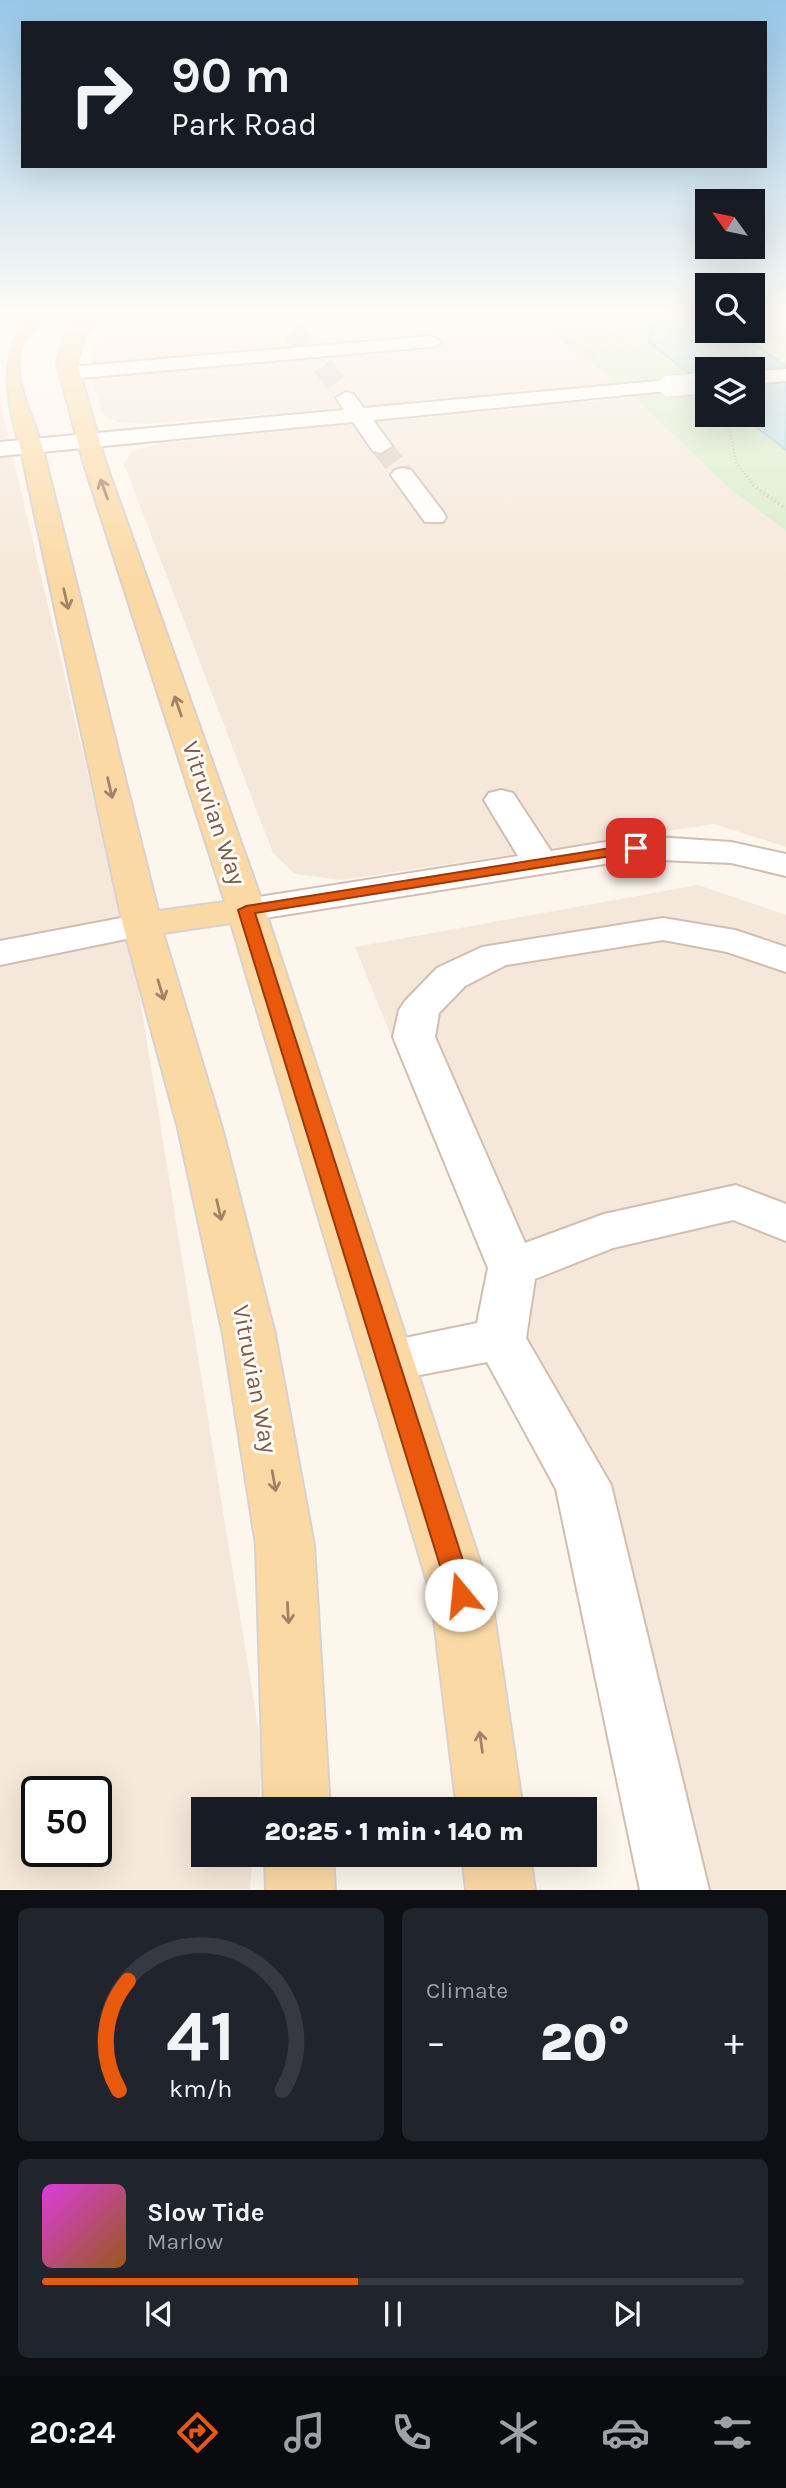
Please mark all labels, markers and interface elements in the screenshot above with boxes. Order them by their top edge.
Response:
text: 90 m [171,47,291,104]
icon: right [56,49,147,140]
text: Park Road [171,106,317,143]
north arrow [695,189,765,259]
map controls [695,189,765,427]
button: search [695,273,765,343]
button: layers [695,357,765,427]
one-way arrow [97,479,109,501]
one-way arrow [60,587,73,610]
one-way arrow [171,696,183,718]
street label: Vitruvian Way [176,737,252,889]
one-way arrow [104,776,117,799]
pin [606,818,666,878]
icon: arrive [617,829,655,867]
one-way arrow [155,979,168,1001]
one-way arrow [213,1198,226,1221]
street label: Vitruvian Way [227,1302,283,1456]
one-way arrow [268,1469,281,1492]
position arrow [424,1558,498,1632]
one-way arrow [281,1601,294,1624]
one-way arrow [475,1731,488,1754]
speed limit sign: 50 [21,1776,112,1867]
text: 20:25 · 1 min · 140 m [264,1816,524,1847]
text: Climate [426,1977,508,2004]
text: 41 [166,1994,236,2079]
text: 20° [540,2012,630,2073]
text: − [426,2020,446,2065]
text: + [724,2020,744,2065]
text: km/h [169,2074,233,2103]
text: Slow Tide [147,2197,265,2228]
text: Marlow [147,2228,223,2255]
icon: previous [140,2295,178,2333]
icon: pause [374,2295,412,2333]
icon: next [608,2295,646,2333]
icon: directions [173,2408,222,2457]
icon: music [280,2408,329,2457]
icon: phone [387,2408,436,2457]
icon: climate [494,2408,543,2457]
icon: car [601,2408,650,2457]
icon: filters [708,2408,757,2457]
text: 20:24 [29,2414,116,2451]

